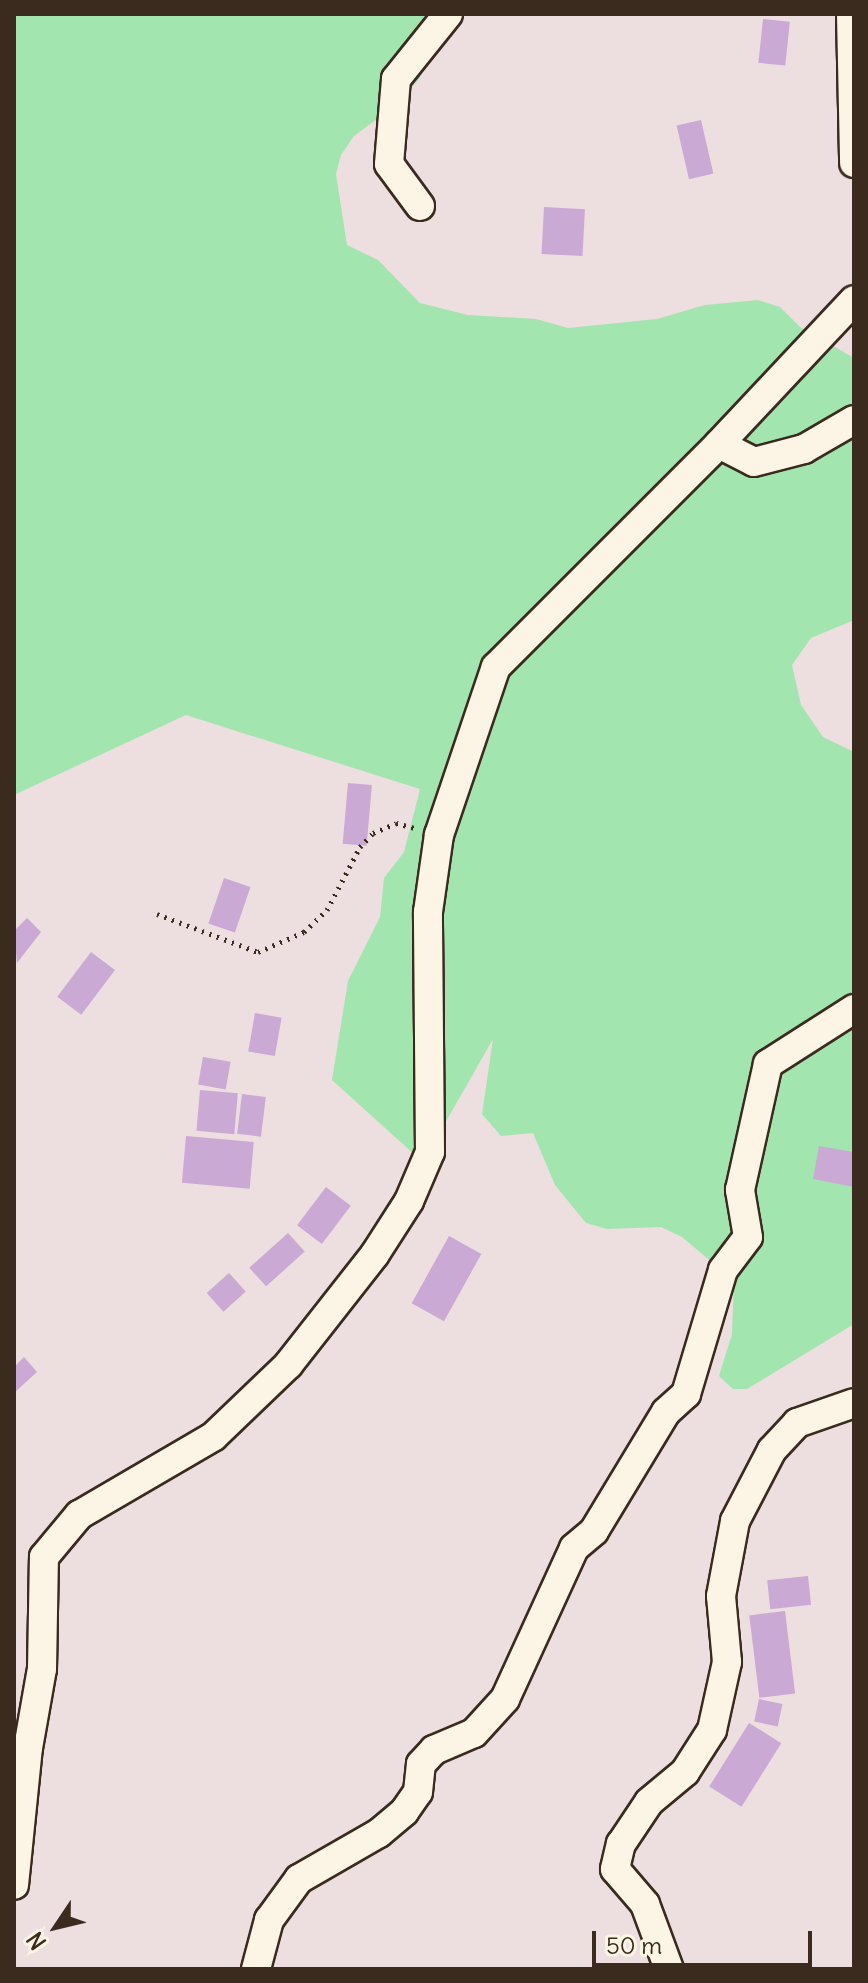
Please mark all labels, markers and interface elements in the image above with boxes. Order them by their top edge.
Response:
north arrow [16,1887,96,1967]
scale bar [596,1915,816,1965]
text: N [21,1927,52,1955]
text: 50 m [606,1930,662,1960]

